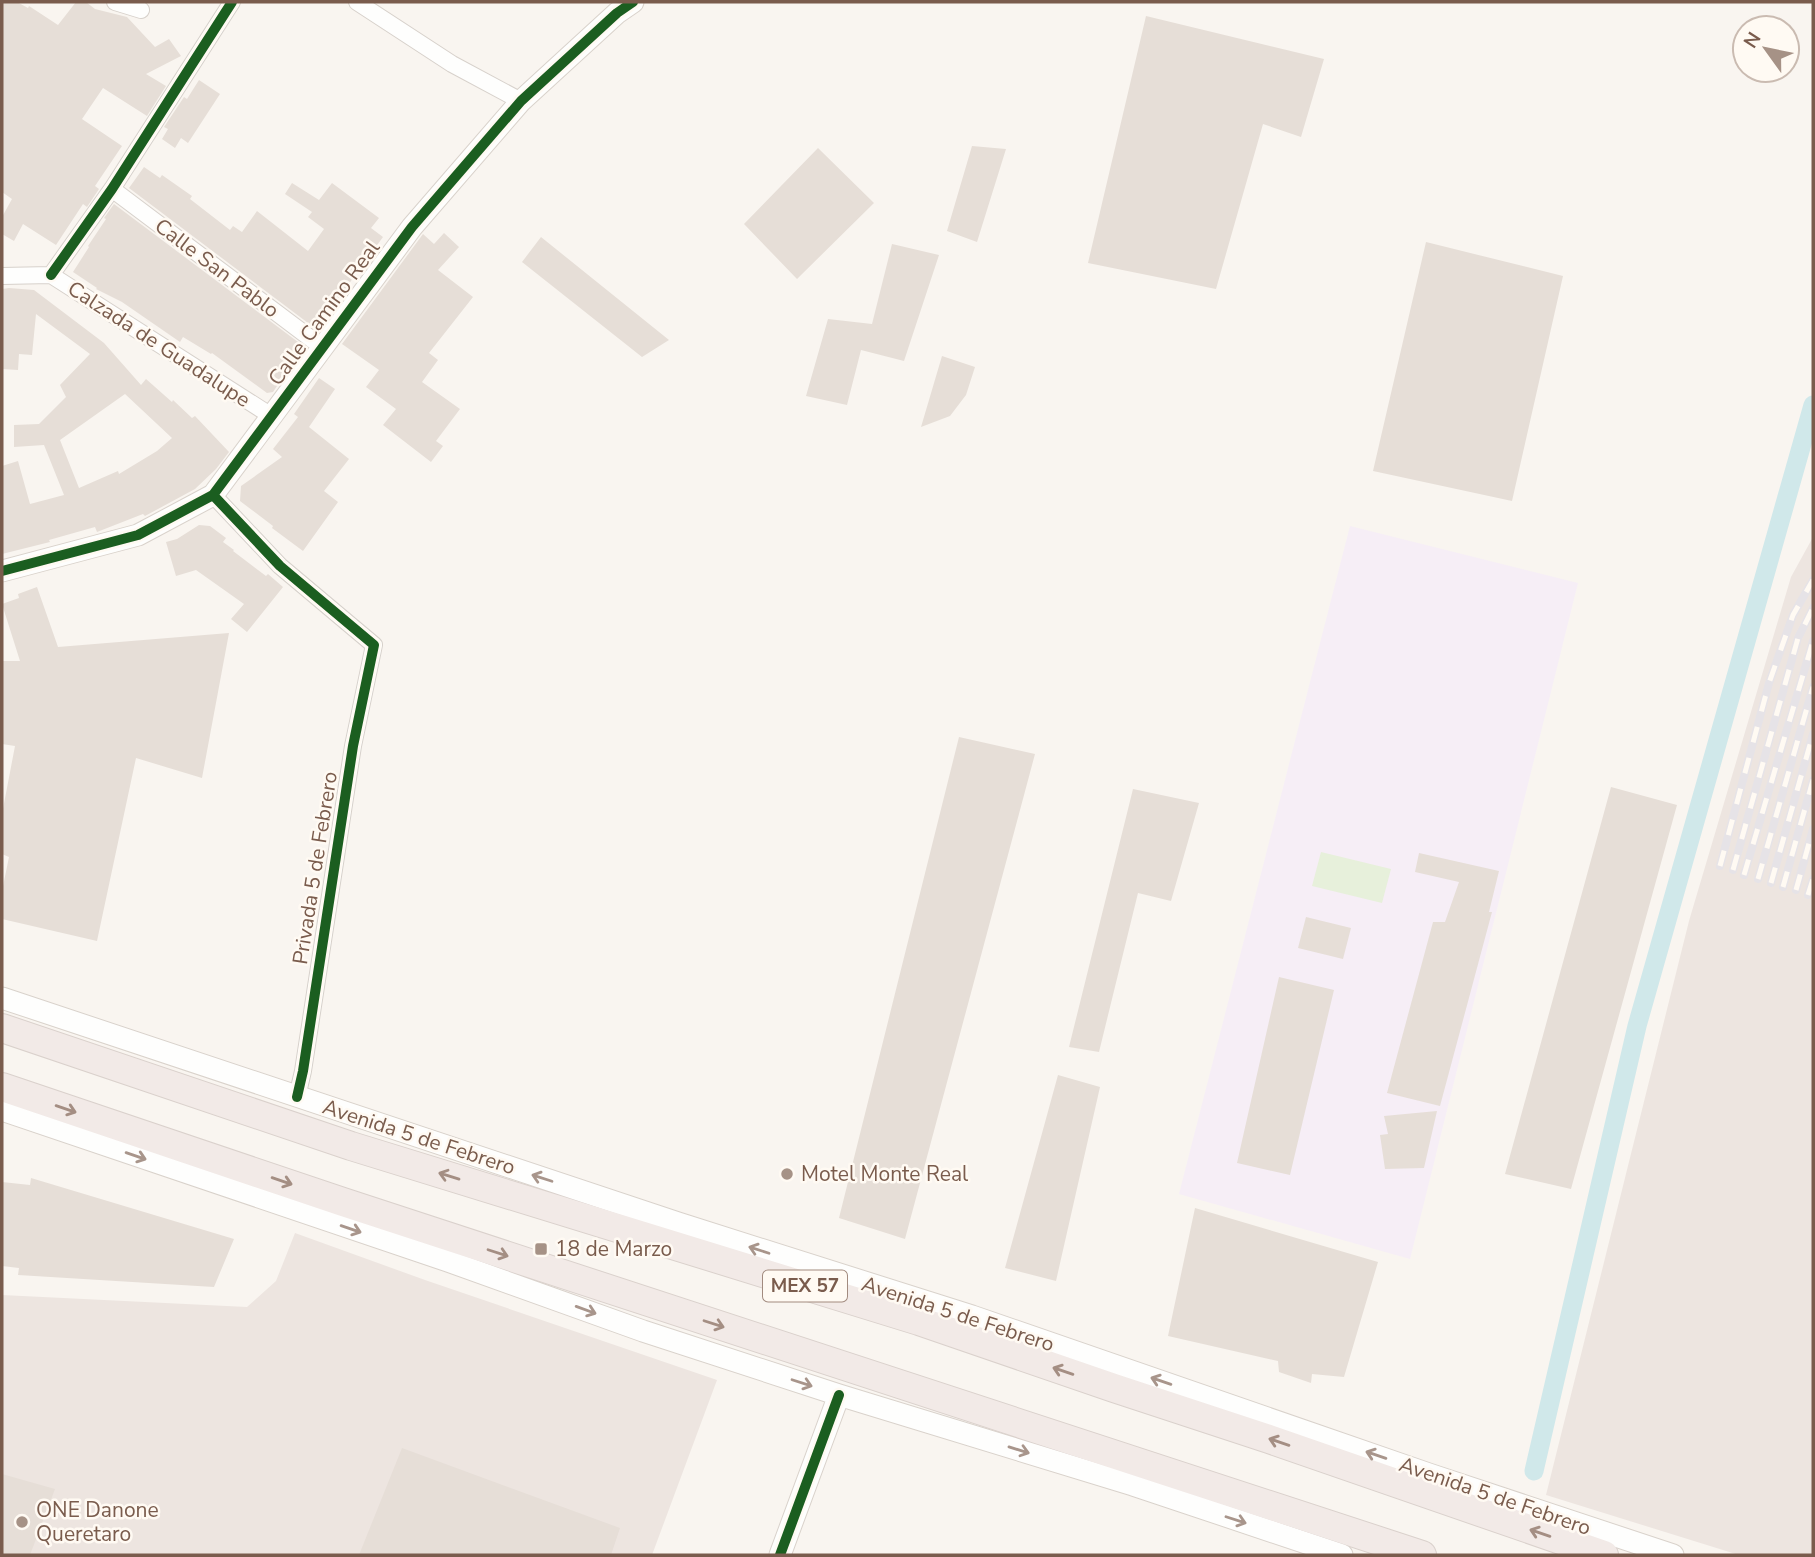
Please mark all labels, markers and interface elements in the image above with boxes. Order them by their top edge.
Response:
north arrow [1731,14,1801,84]
text: N [1738,27,1767,53]
street label: Calle San Pablo [149,212,285,324]
street label: Calle Camino Real [262,234,387,391]
street label: Calzada de Guadalupe [62,274,256,414]
street label: Privada 5 de Febrero [286,770,344,966]
street label: Avenida 5 de Febrero [319,1093,519,1181]
one-way arrow [55,1104,77,1116]
one-way arrow [125,1150,147,1163]
place label: Motel Monte Real [801,1160,969,1188]
marker: Motel Monte Real [779,1166,795,1182]
one-way arrow [438,1169,460,1182]
one-way arrow [532,1171,554,1183]
one-way arrow [271,1176,293,1188]
one-way arrow [340,1224,362,1236]
place label: 18 de Marzo [555,1235,672,1263]
marker: 18 de Marzo [533,1241,549,1257]
one-way arrow [748,1242,770,1255]
one-way arrow [487,1248,509,1260]
road number: MEX 57 [763,1270,847,1302]
street label: Avenida 5 de Febrero [858,1270,1058,1358]
one-way arrow [575,1305,597,1318]
one-way arrow [703,1319,725,1331]
one-way arrow [1052,1364,1074,1376]
one-way arrow [1150,1374,1172,1387]
one-way arrow [791,1377,813,1390]
one-way arrow [1268,1435,1290,1447]
one-way arrow [1008,1445,1030,1458]
one-way arrow [1366,1448,1388,1460]
street label: Avenida 5 de Febrero [1395,1450,1595,1542]
place label: ONE Danone Queretaro [36,1496,159,1548]
marker: ONE Danone Queretaro [14,1514,30,1530]
one-way arrow [1224,1515,1246,1527]
one-way arrow [1529,1526,1551,1538]

